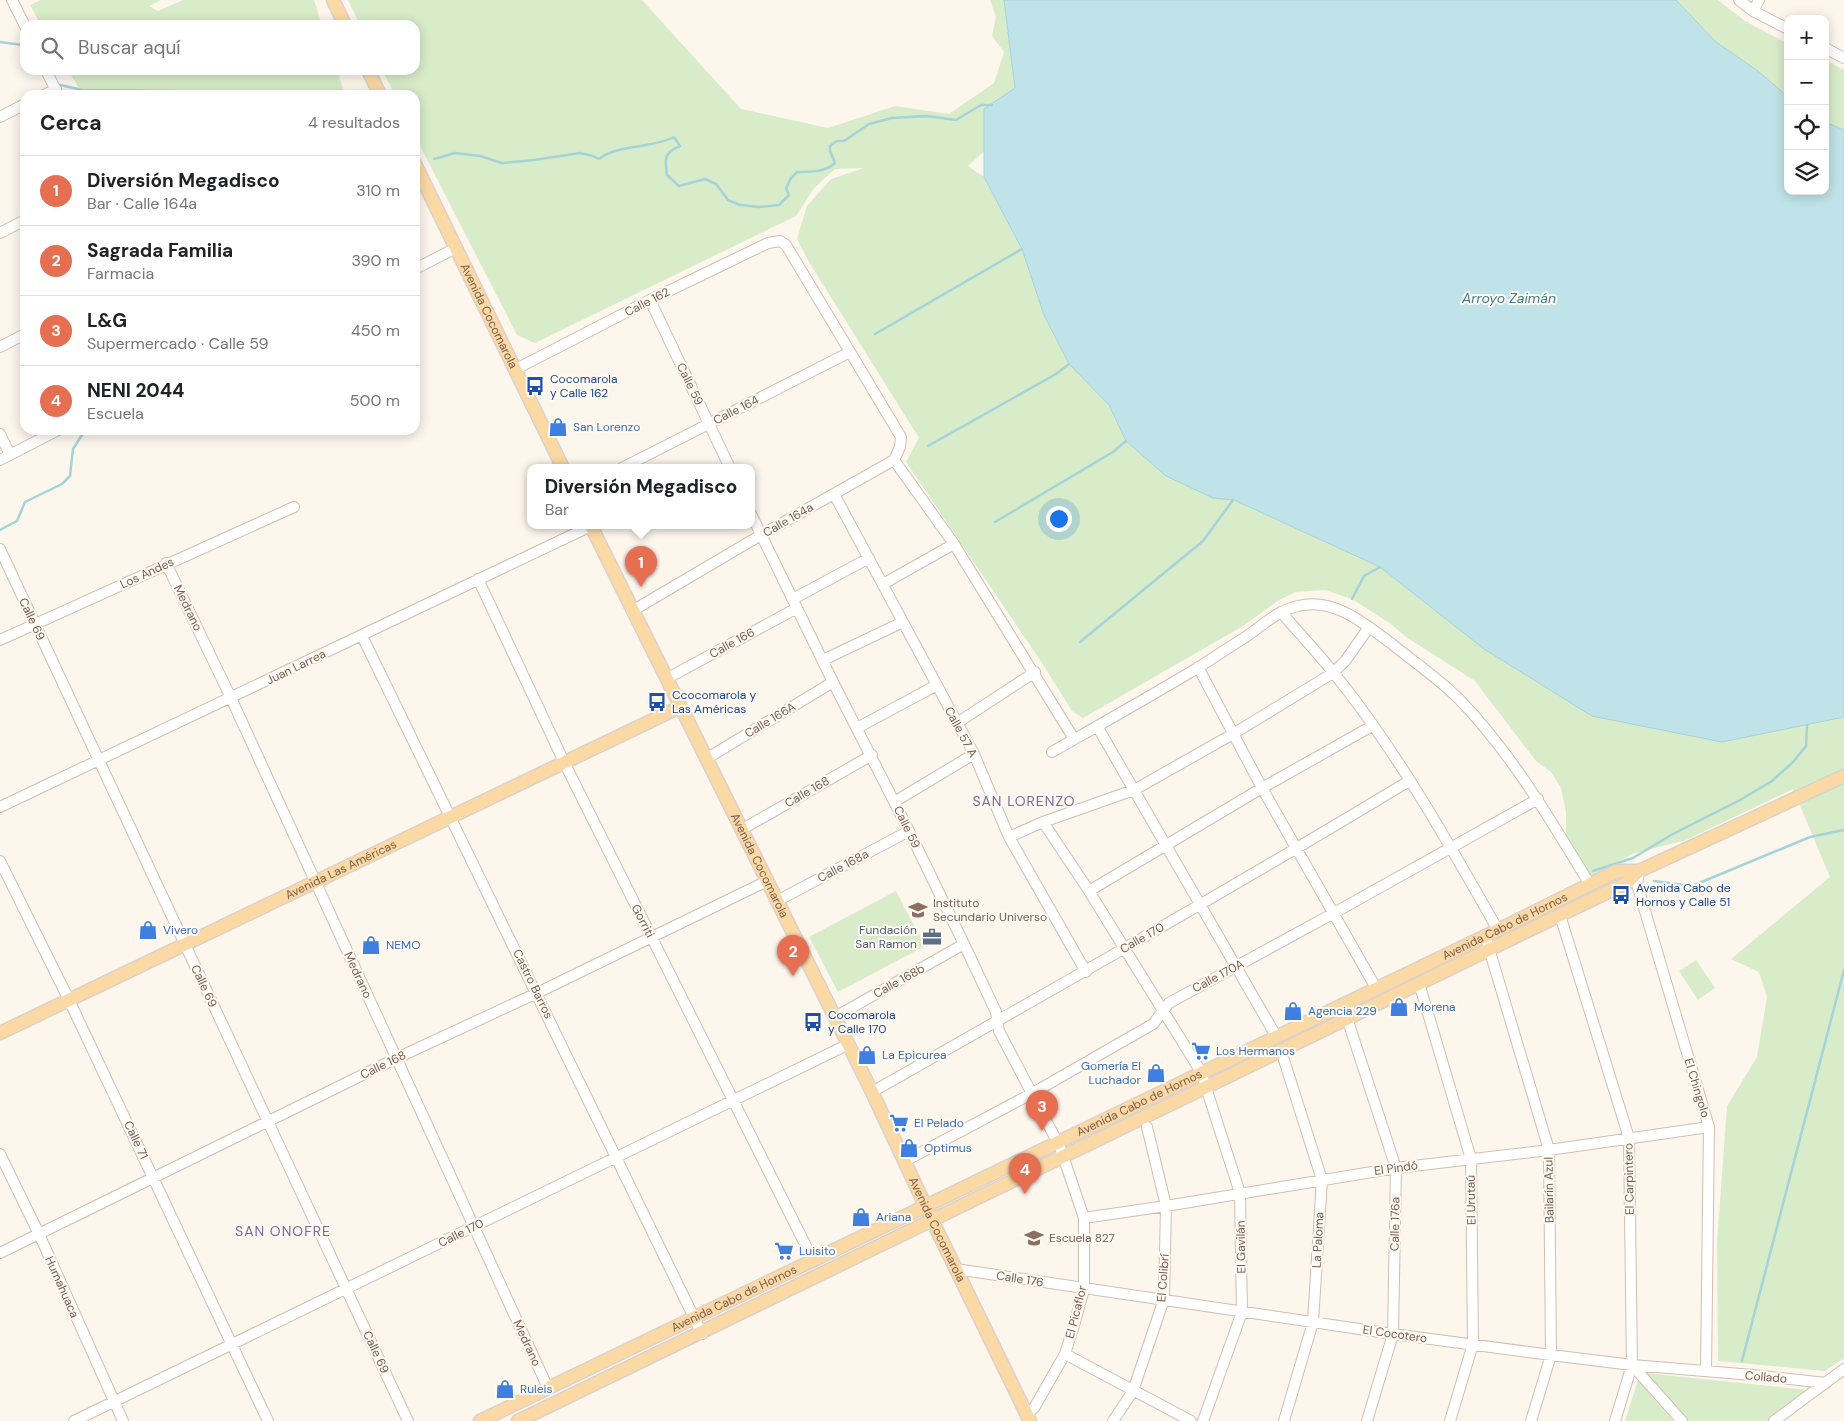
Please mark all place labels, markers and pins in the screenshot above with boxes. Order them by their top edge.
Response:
place label: Cocomarola y Calle 162 [550,371,617,401]
bus stop icon: Cocomarola y Calle 162 [524,375,546,397]
shop icon: San Lorenzo [547,416,569,438]
place label: San Lorenzo [573,419,640,435]
pin: 1 [625,546,657,587]
place label: Ccocomarola y Las Américas [672,687,757,717]
bus stop icon: Ccocomarola y Las Américas [646,691,668,713]
place label: Avenida Cabo de Hornos y Calle 51 [1636,880,1731,910]
bus stop icon: Avenida Cabo de Hornos y Calle 51 [1610,884,1632,906]
place label: Instituto Secundario Universo [933,895,1047,925]
school or university icon: Instituto Secundario Universo [907,899,929,921]
shop icon: Vivero [137,919,159,941]
place label: Vivero [163,922,198,938]
place label: Fundación San Ramon [855,922,917,952]
office icon: Fundación San Ramon [921,926,943,948]
shop icon: NEMO [360,934,382,956]
pin: 2 [777,935,809,976]
place label: NEMO [386,937,420,953]
shop icon: Morena [1388,996,1410,1018]
place label: Morena [1414,999,1456,1015]
shop icon: Agencia 229 [1282,1000,1304,1022]
place label: Agencia 229 [1308,1003,1377,1019]
place label: Cocomarola y Calle 170 [828,1007,895,1037]
bus stop icon: Cocomarola y Calle 170 [802,1011,824,1033]
supermarket icon: Los Hermanos [1190,1040,1212,1062]
place label: Los Hermanos [1216,1043,1295,1059]
shop icon: La Epicurea [856,1044,878,1066]
place label: La Epicurea [882,1047,947,1063]
place label: Gomería El Luchador [1081,1058,1142,1088]
shop icon: Gomería El Luchador [1145,1062,1167,1084]
pin: 3 [1026,1090,1058,1131]
supermarket icon: El Pelado [888,1112,910,1134]
place label: El Pelado [914,1115,964,1131]
shop icon: Optimus [898,1137,920,1159]
place label: Optimus [924,1140,972,1156]
pin: 4 [1009,1153,1041,1194]
shop icon: Ariana [850,1206,872,1228]
place label: Ariana [876,1209,911,1225]
school or university icon: Escuela 827 [1023,1227,1045,1249]
place label: Escuela 827 [1049,1230,1115,1246]
supermarket icon: Luisito [773,1240,795,1262]
place label: Luisito [799,1243,836,1259]
shop icon: Ruleis [494,1378,516,1400]
place label: Ruleis [520,1381,552,1397]

